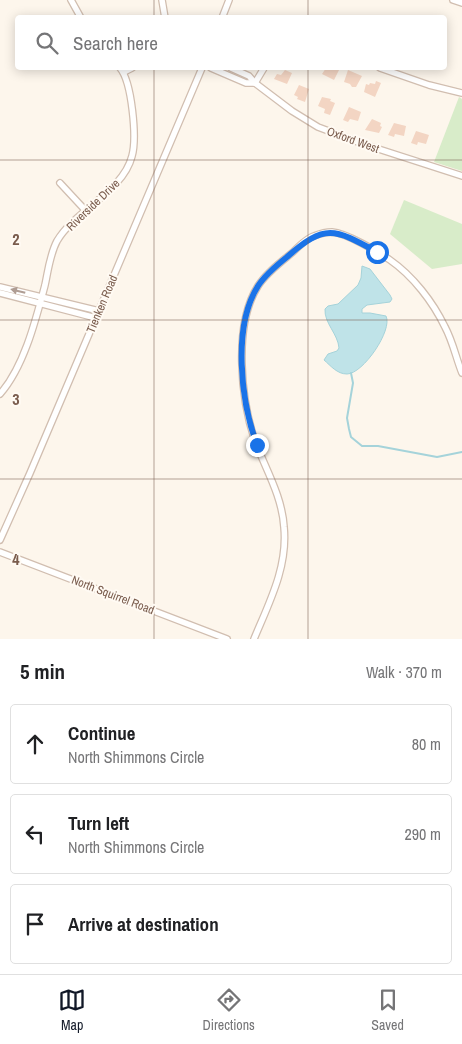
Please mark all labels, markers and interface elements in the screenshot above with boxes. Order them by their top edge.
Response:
search box [15,15,447,70]
icon: search [33,29,61,57]
text: Search here [73,30,158,56]
street label: Oxford West [325,123,382,157]
street label: Riverside Drive [63,176,123,234]
text: 2 [12,228,20,250]
route start [366,241,389,264]
street label: Tienken Road [83,273,121,335]
one-way arrow [10,287,25,295]
text: 3 [12,388,20,410]
route end [246,434,269,457]
text: 4 [12,548,20,570]
street label: North Squirrel Road [69,572,157,618]
text: 5 min [20,657,65,686]
text: Walk · 370 m [366,661,442,683]
text: Continue [68,720,136,746]
icon: ahead [21,730,49,758]
text: 80 m [412,733,441,755]
text: North Shimmons Circle [68,746,204,768]
text: Turn left [68,810,129,836]
icon: left [21,820,49,848]
text: 290 m [405,823,441,845]
text: North Shimmons Circle [68,836,204,858]
icon: arrive [21,910,49,938]
text: Arrive at destination [68,911,219,937]
tab: Map [58,986,86,1034]
tab: Directions [203,986,255,1034]
tab: Saved [371,986,404,1034]

